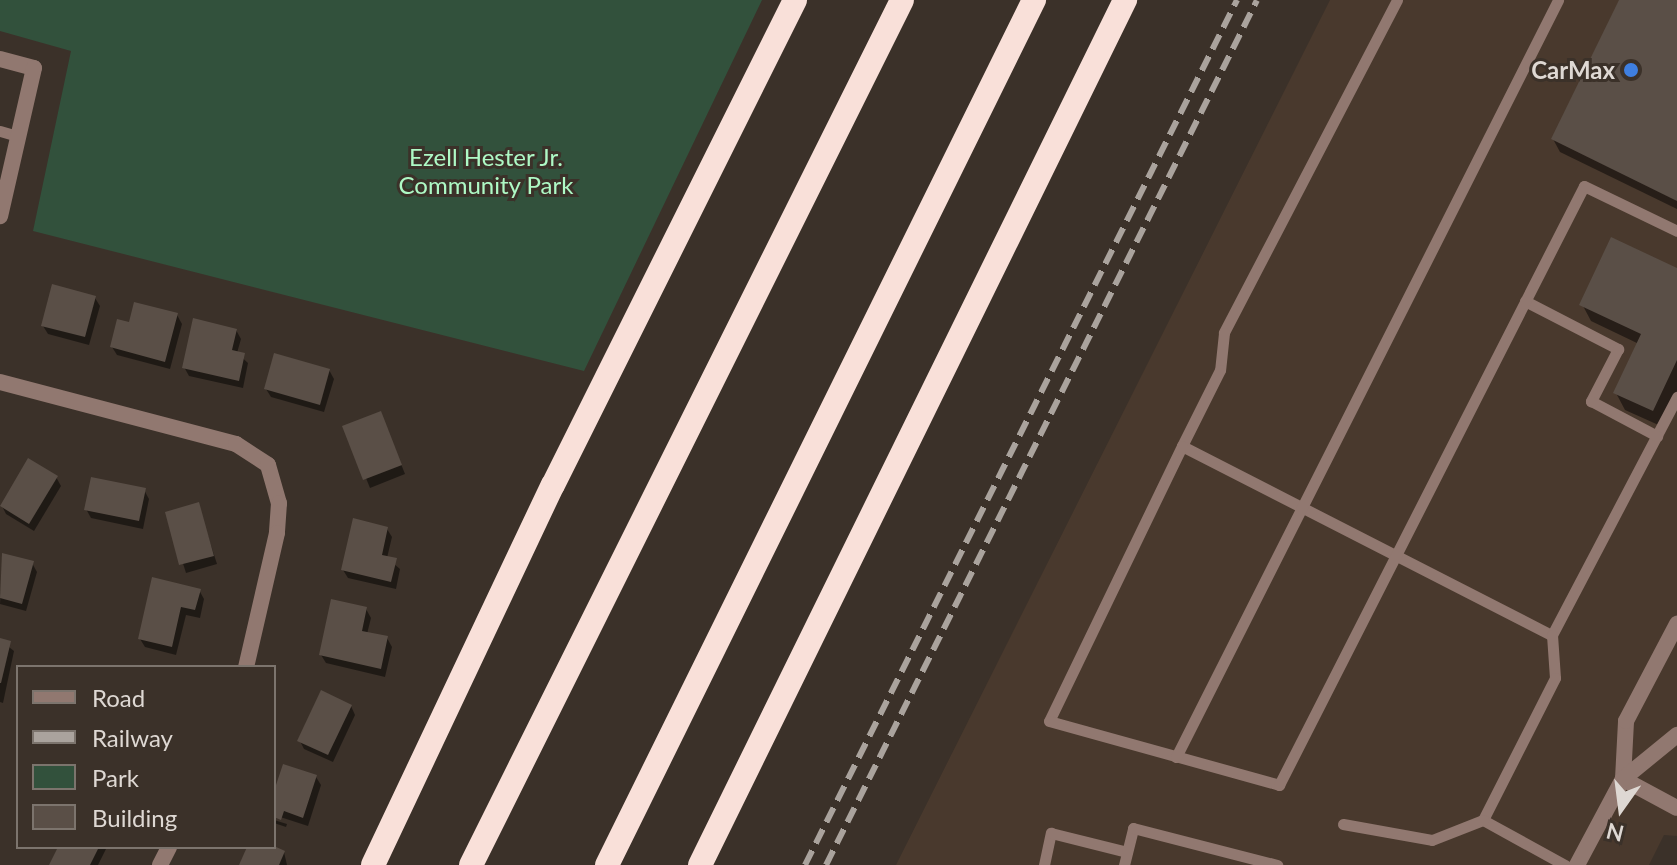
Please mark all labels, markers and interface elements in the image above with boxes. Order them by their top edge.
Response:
place label: CarMax [1531,56,1615,84]
marker: CarMax [1622,61,1640,79]
park label: Ezell Hester Jr. Community Park [398,143,574,199]
legend [16,665,276,849]
text: Road [92,683,145,712]
text: Railway [92,723,173,752]
text: Park [92,763,139,792]
north arrow [1581,769,1661,849]
text: Building [92,803,177,832]
text: N [1604,818,1627,848]

